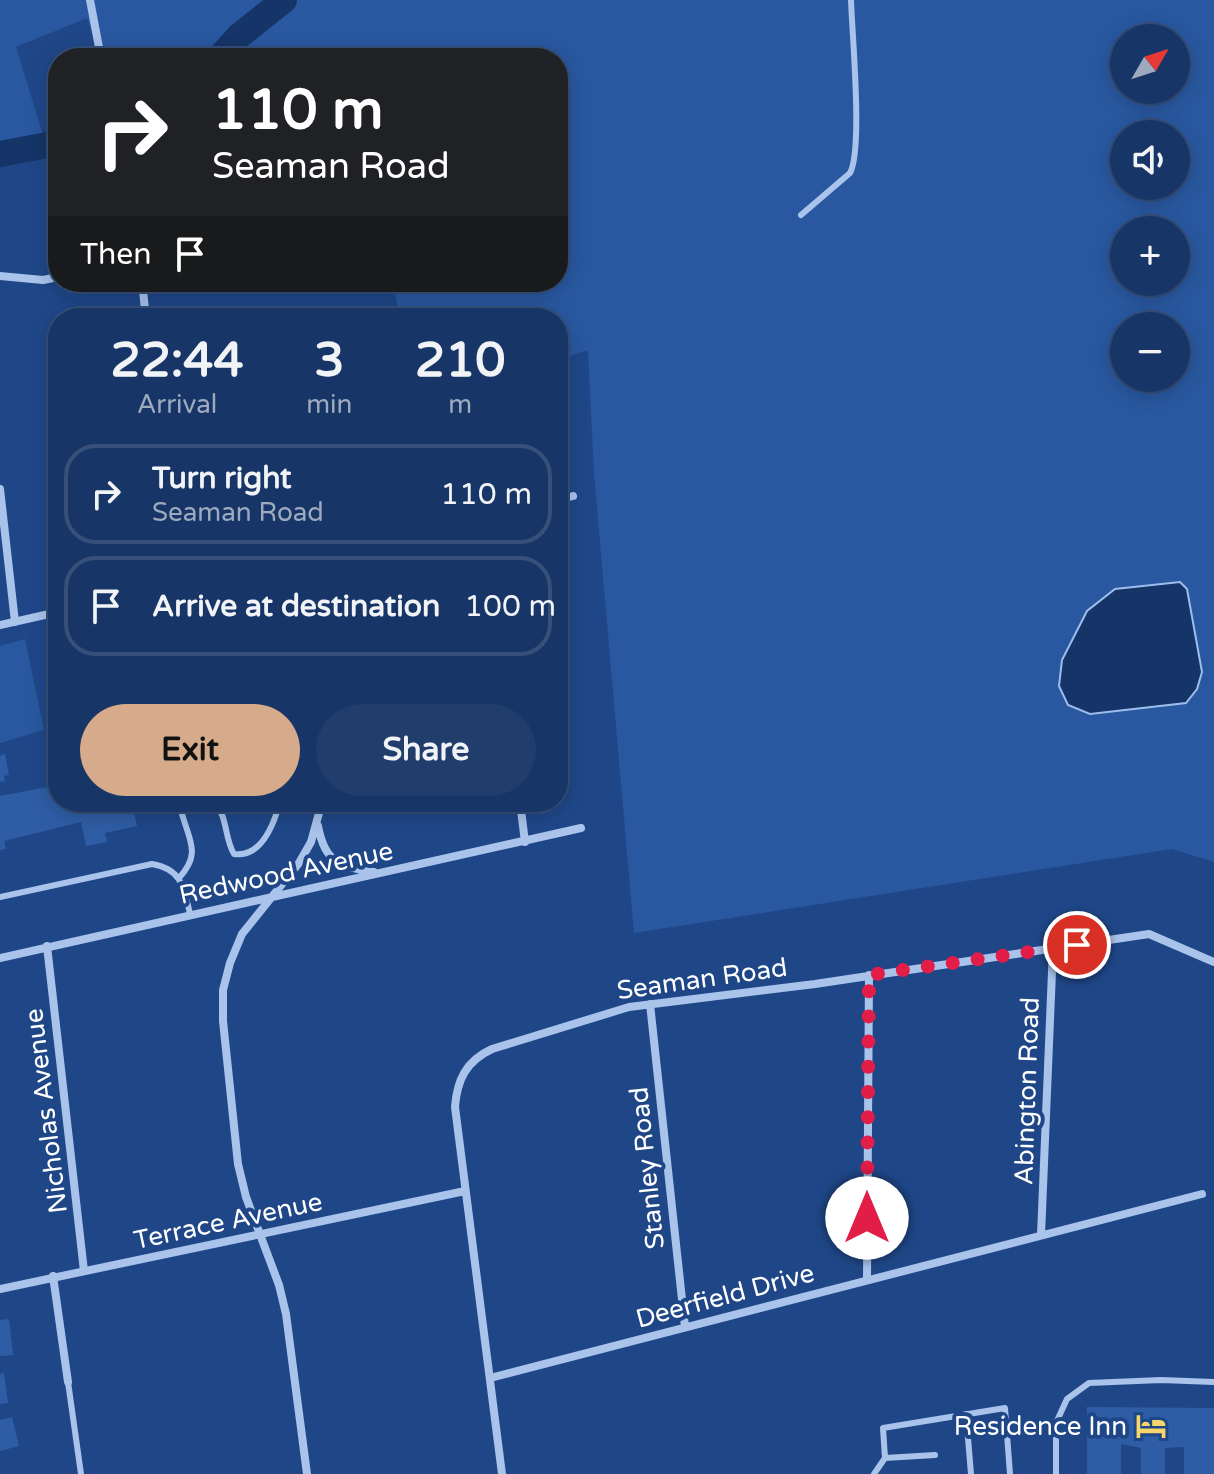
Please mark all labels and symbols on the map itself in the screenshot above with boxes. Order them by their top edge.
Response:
north arrow [1110,24,1190,104]
street label: Redwood Avenue [176,835,396,911]
pin [1043,911,1111,979]
street label: Seaman Road [615,952,789,1006]
street label: Abington Road [1008,997,1046,1185]
street label: Nicholas Avenue [18,1007,74,1215]
street label: Stanley Road [623,1085,671,1251]
position arrow [825,1176,909,1260]
street label: Terrace Avenue [131,1186,325,1256]
street label: Deerfield Drive [632,1257,818,1335]
hotel icon: Residence Inn [1134,1409,1168,1443]
place label: Residence Inn [954,1411,1127,1442]

